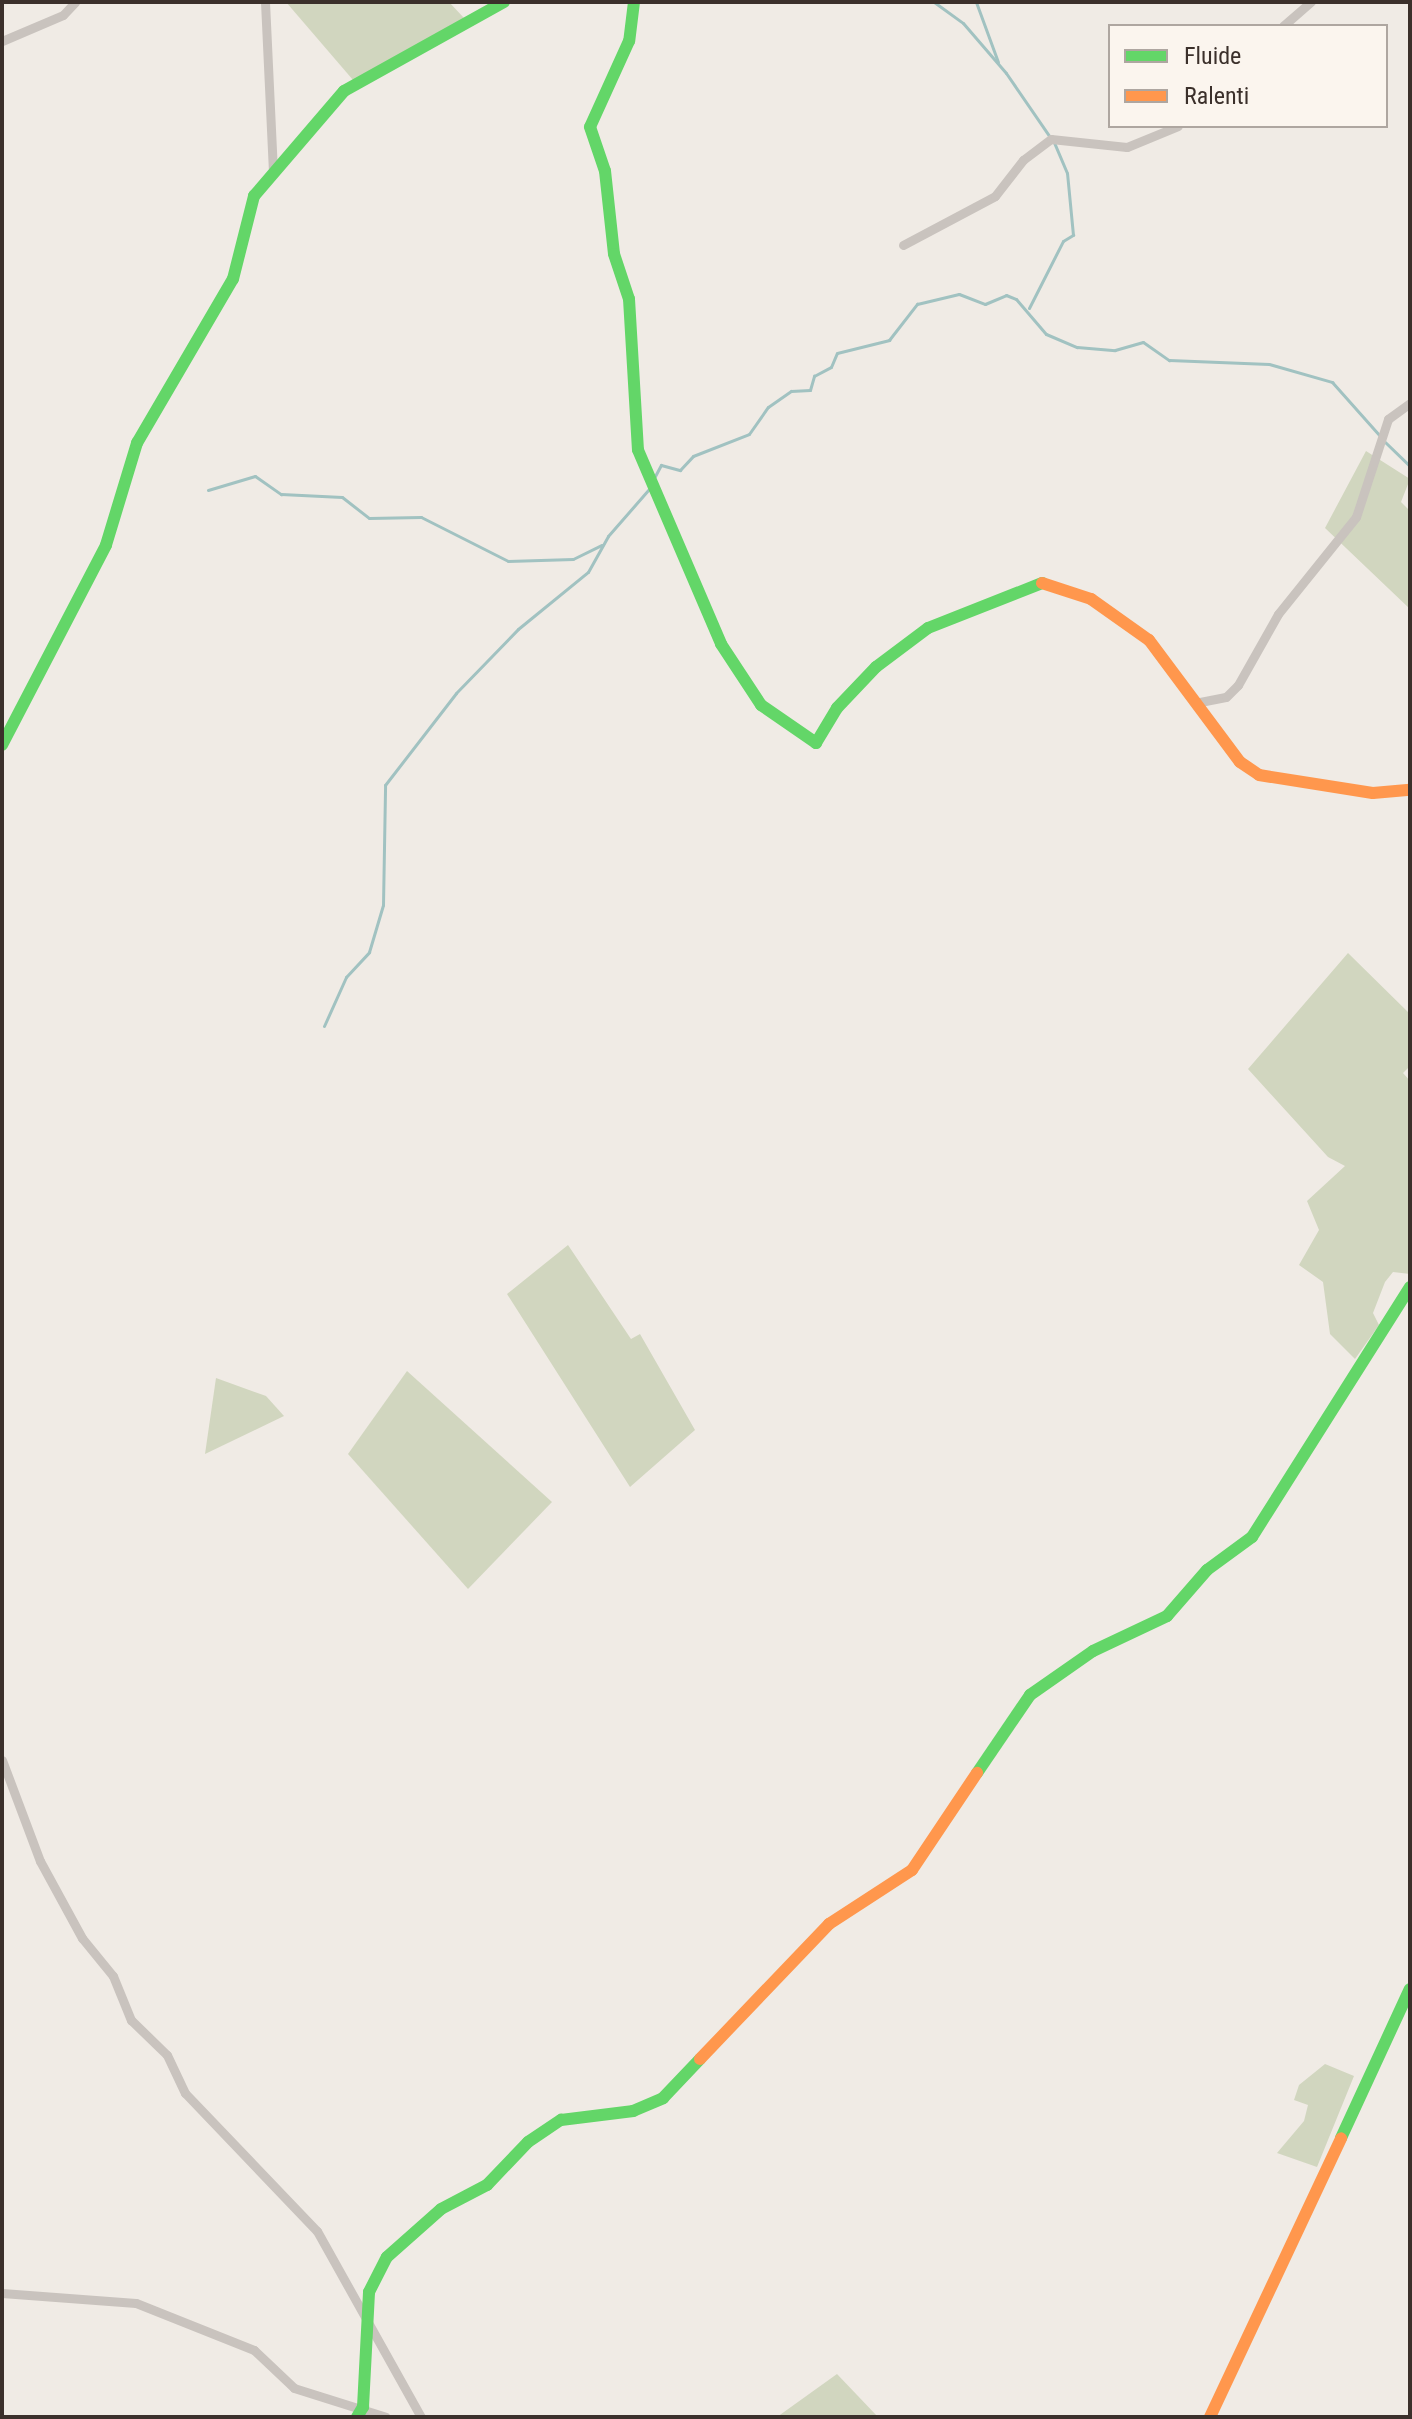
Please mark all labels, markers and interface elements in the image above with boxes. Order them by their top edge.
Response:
legend [1108,24,1388,128]
text: Fluide [1184,42,1241,70]
text: Ralenti [1184,82,1249,110]

